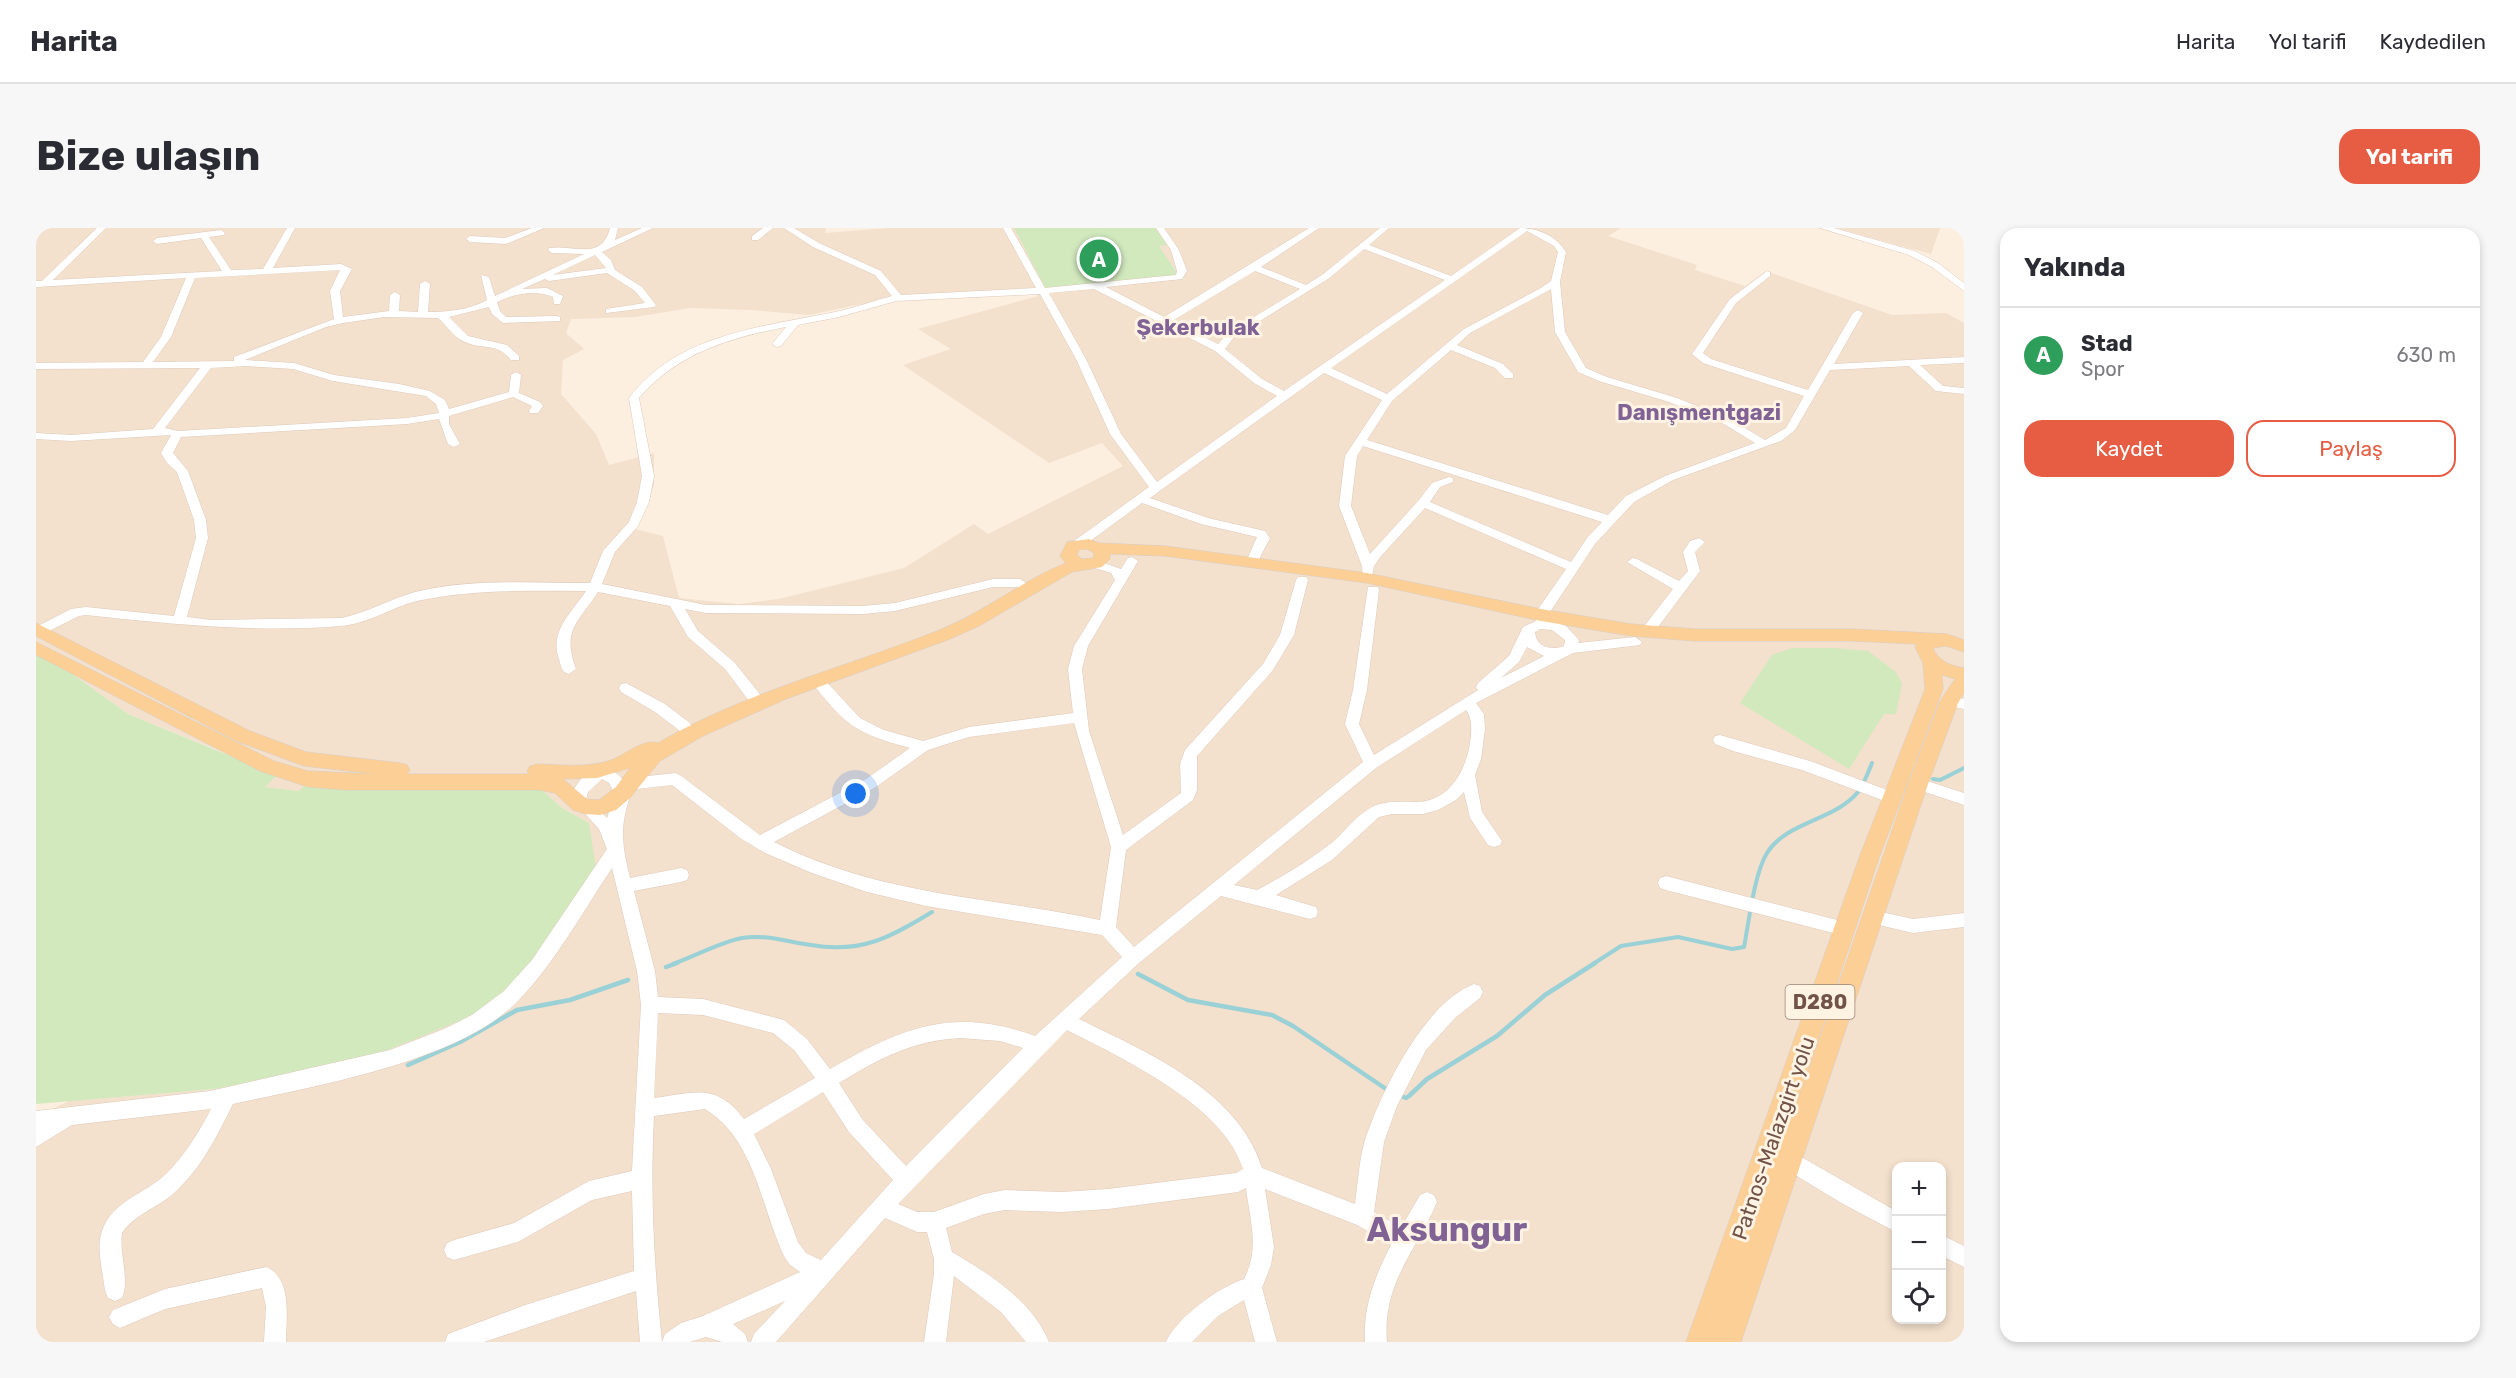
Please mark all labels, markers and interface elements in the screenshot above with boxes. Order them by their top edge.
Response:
text: Harita [30,25,118,58]
text: Harita [2176,29,2235,54]
text: Yol tarifi [2268,29,2347,54]
text: Kaydedilen [2380,29,2486,54]
button: Yol tarifi [2339,129,2480,184]
text: Bize ulaşın [36,131,260,181]
pin: A [1080,237,1118,282]
text: Yakında [2024,252,2126,283]
district label: Şekerbulak [1136,314,1260,341]
text: Stad [2081,330,2133,357]
text: A [2036,343,2051,367]
text: 630 m [2397,343,2456,367]
text: Spor [2081,357,2124,381]
district label: Danışmentgazi [1617,399,1781,426]
button: Kaydet [2024,420,2234,477]
button: Paylaş [2246,420,2456,477]
your location [841,779,870,808]
road number: D280 [1786,985,1854,1019]
street label: Patnos-Malazgirt yolu [1726,1033,1820,1243]
map controls [1892,1162,1946,1324]
button: + [1892,1162,1946,1216]
district label: Aksungur [1367,1210,1527,1249]
button: − [1892,1216,1946,1270]
button: locate [1892,1270,1946,1324]

